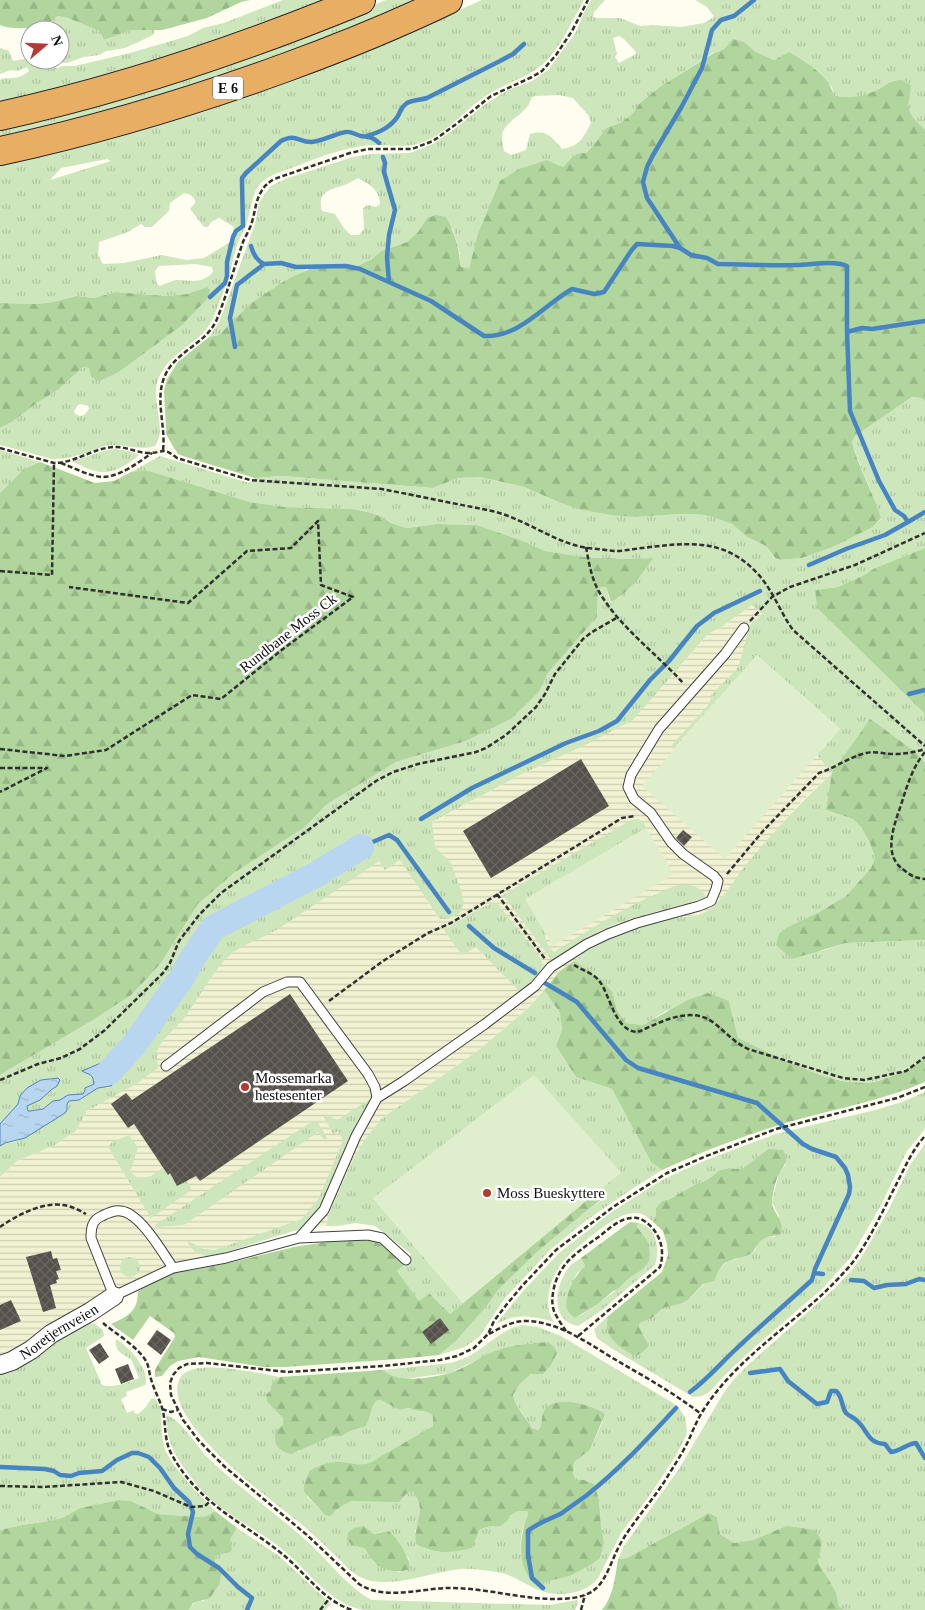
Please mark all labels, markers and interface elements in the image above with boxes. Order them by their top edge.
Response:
north arrow [20,20,70,70]
text: N [48,34,66,48]
road number: E 6 [213,76,243,100]
street label: Rundbane Moss Ck [236,590,340,676]
place label: Mossemarka hestesenter [255,1070,332,1103]
marker: Mossemarka hestesenter [239,1081,251,1093]
place label: Moss Bueskyttere [497,1185,605,1201]
marker: Moss Bueskyttere [481,1187,493,1199]
street label: Noretjernveien [17,1301,102,1363]

